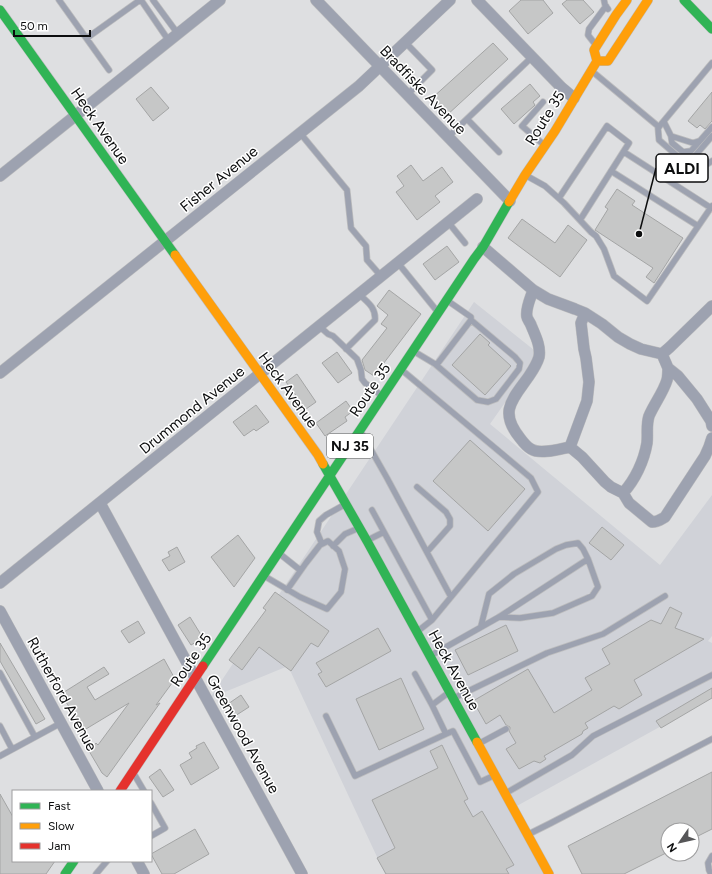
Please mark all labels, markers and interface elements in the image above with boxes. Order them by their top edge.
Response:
scale bar [14,12,90,38]
text: 50 m [20,19,48,33]
street label: Bradfiske Avenue [376,42,470,138]
street label: Heck Avenue [67,84,133,168]
street label: Route 35 [521,87,569,149]
street label: Fisher Avenue [177,142,261,216]
callout: ALDI [656,154,708,182]
text: ALDI [664,159,700,178]
street label: Heck Avenue [254,349,322,431]
street label: Route 35 [346,360,394,420]
street label: Drummond Avenue [136,362,248,458]
road number: NJ 35 [327,434,373,458]
street label: Heck Avenue [424,627,484,713]
street label: Route 35 [167,630,215,690]
street label: Rutherford Avenue [23,634,101,754]
street label: Greenwood Avenue [203,671,283,797]
legend [12,790,152,862]
text: Fast [48,799,71,813]
text: Slow [48,819,75,833]
north arrow [660,822,700,862]
text: Jam [48,839,71,853]
text: N [664,840,680,854]

